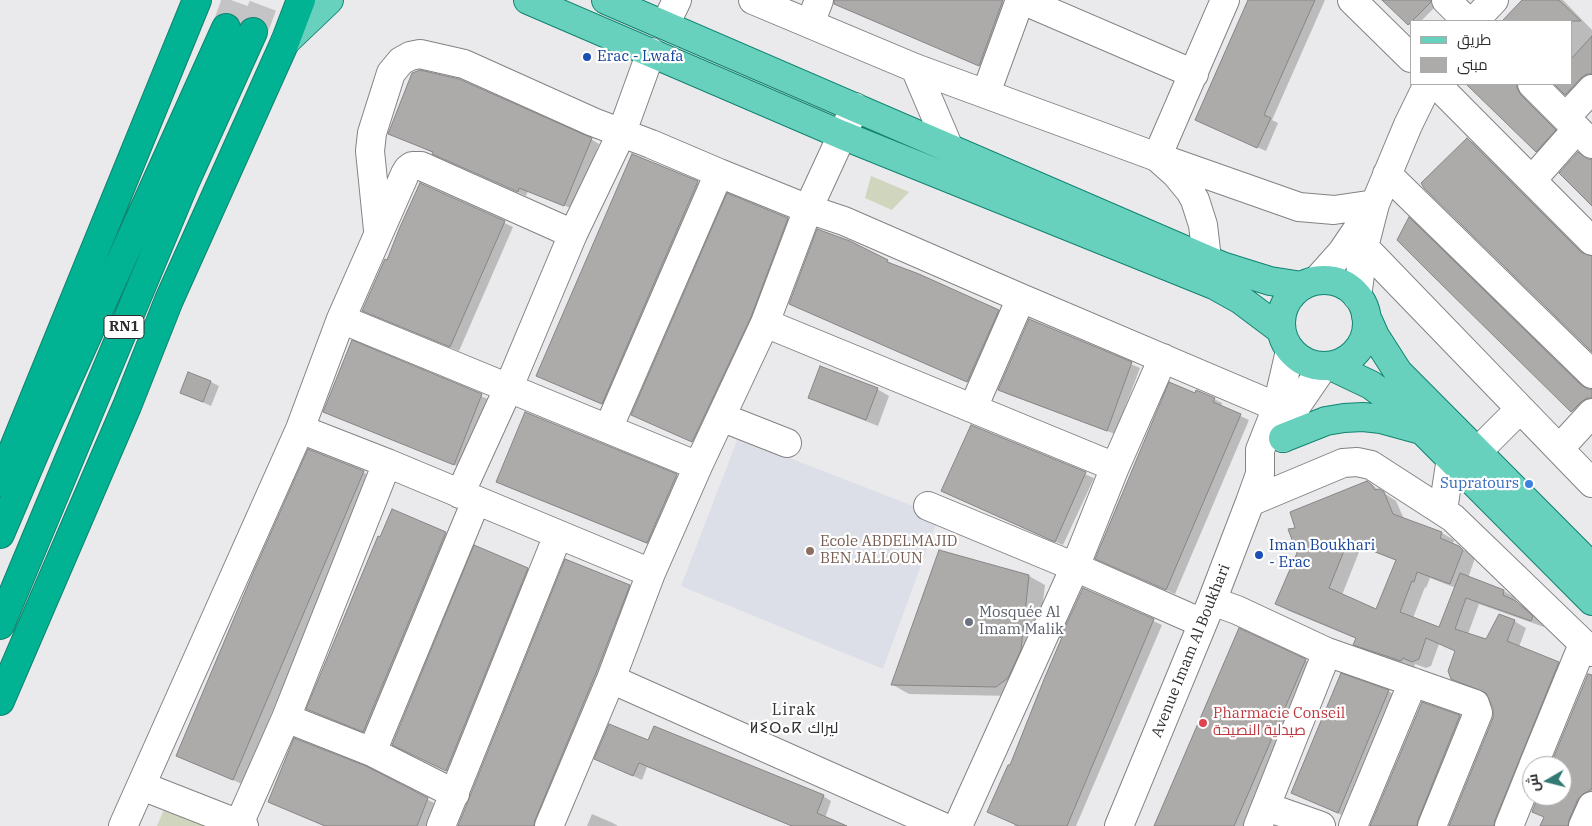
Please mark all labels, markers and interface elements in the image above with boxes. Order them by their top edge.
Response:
legend [1410,20,1572,85]
text: طريق [1457,30,1491,49]
place label: Erac - Lwafa [597,48,683,66]
marker: Erac - Lwafa [581,51,593,63]
text: مبنى [1457,55,1488,74]
road number: RN1 [104,316,144,338]
place label: Supratours [1440,475,1519,493]
marker: Supratours [1523,478,1535,490]
place label: Ecole ABDELMAJID BEN JALLOUN [820,533,957,568]
place label: Iman Boukhari - Erac [1269,537,1375,572]
marker: Ecole ABDELMAJID BEN JALLOUN [804,545,816,557]
marker: Iman Boukhari - Erac [1253,549,1265,561]
street label: Avenue Imam Al Boukhari [1148,562,1234,740]
place label: Mosquée Al Imam Malik [979,604,1064,639]
marker: Mosquée Al Imam Malik [963,616,975,628]
district label: Lirak ⵍⵉⵔⴰⴽ ليراك [753,700,835,738]
place label: Pharmacie Conseil صيدلية النصيحة [1213,705,1345,740]
marker: Pharmacie Conseil صيدلية النصيحة [1197,717,1209,729]
north arrow [1522,756,1572,806]
text: ش [1523,773,1543,793]

